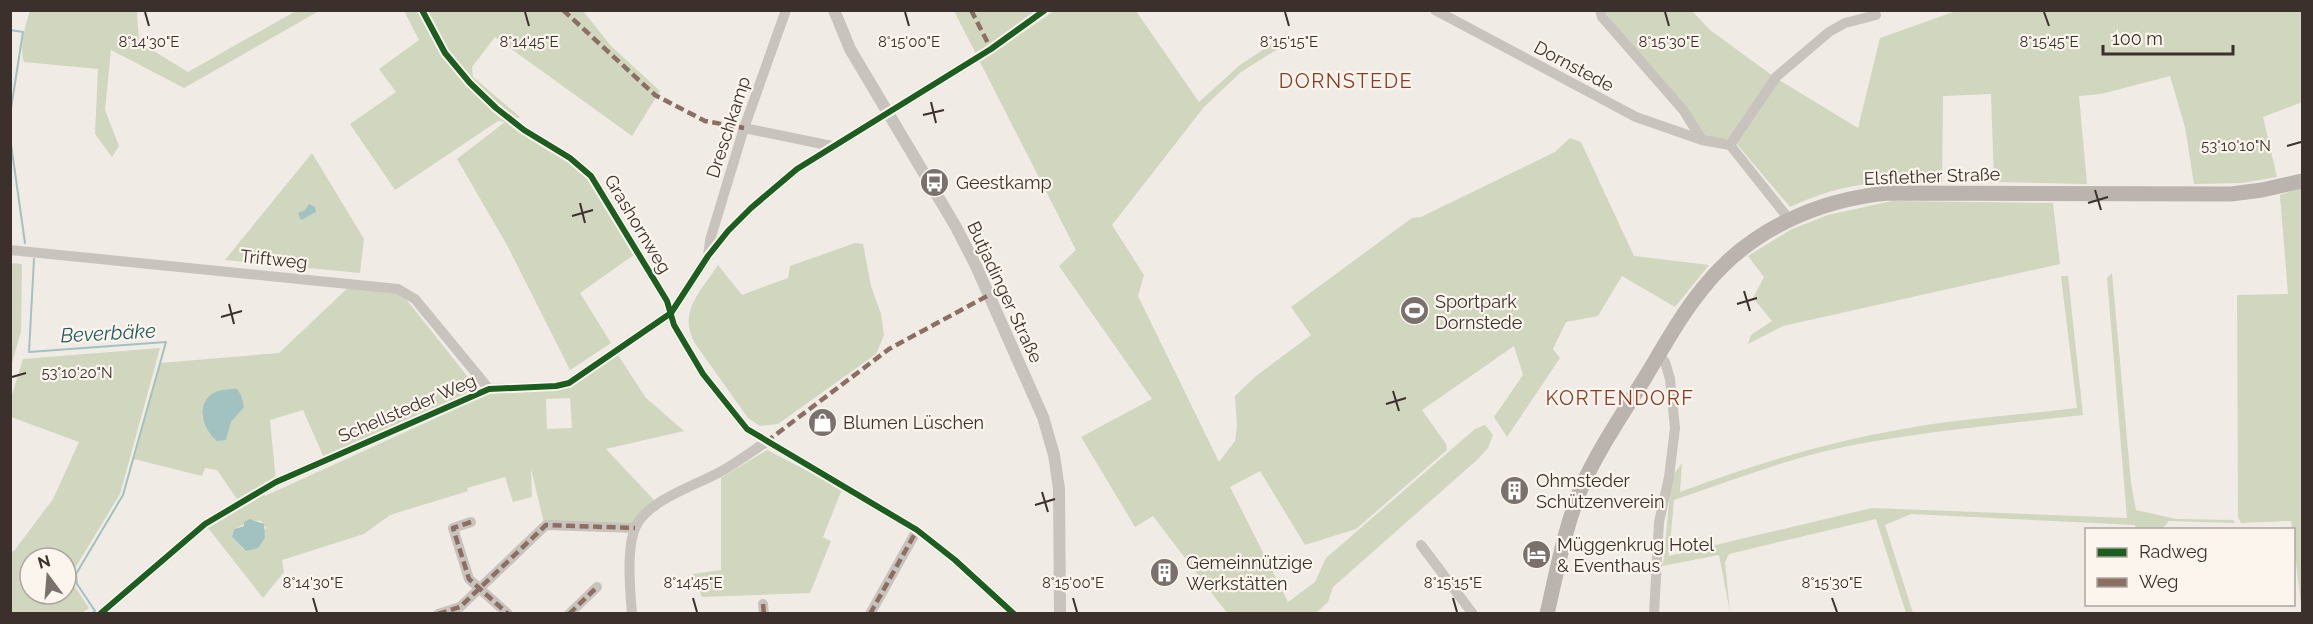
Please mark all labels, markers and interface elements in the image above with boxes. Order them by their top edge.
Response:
scale bar [2103,18,2234,56]
text: 100 m [2112,28,2163,49]
text: 8°14'30"E [119,33,179,51]
text: 8°14'45"E [499,33,559,51]
text: 8°15'00"E [878,33,940,51]
text: 8°15'15"E [1260,33,1318,51]
text: 8°15'30"E [1639,33,1699,51]
text: 8°15'45"E [2019,33,2079,51]
street label: Dornstede [1531,36,1618,96]
district label: DORNSTEDE [1279,69,1413,93]
street label: Dreschkamp [702,74,754,180]
text: 53°10'10"N [2201,137,2271,155]
street label: Elsflether Straße [1863,163,2001,189]
bus stop icon: Geestkamp [919,166,951,198]
street label: Grashornweg [600,171,676,277]
place label: Geestkamp [956,172,1052,193]
street label: Butjadinger Straße [963,218,1047,366]
street label: Triftweg [239,245,309,273]
place label: Sportpark Dornstede [1435,291,1523,333]
sports icon: Sportpark Dornstede [1398,295,1430,327]
water label: Beverbäke [60,318,157,347]
text: 53°10'20"N [41,364,113,382]
street label: Schellsteder Weg [335,369,479,447]
district label: KORTENDORF [1546,386,1694,410]
shop icon: Blumen Lüschen [806,406,838,438]
place label: Blumen Lüschen [843,412,984,433]
place label: Ohmsteder Schützenverein [1536,470,1664,512]
building icon: Ohmsteder Schützenverein [1499,474,1531,506]
legend [2085,528,2295,606]
place label: Müggenkrug Hotel & Eventhaus [1557,534,1714,576]
hotel icon: Müggenkrug Hotel & Eventhaus [1520,538,1552,570]
text: Radweg [2139,541,2208,562]
north arrow [18,546,78,606]
text: N [36,551,52,573]
place label: Gemeinnützige Werkstätten [1186,552,1313,594]
building icon: Gemeinnützige Werkstätten [1149,556,1181,588]
text: Weg [2139,571,2178,592]
text: 8°14'30"E [283,574,343,592]
text: 8°14'45"E [663,574,723,592]
text: 8°15'00"E [1042,574,1104,592]
text: 8°15'15"E [1424,574,1482,592]
text: 8°15'30"E [1802,574,1862,592]

